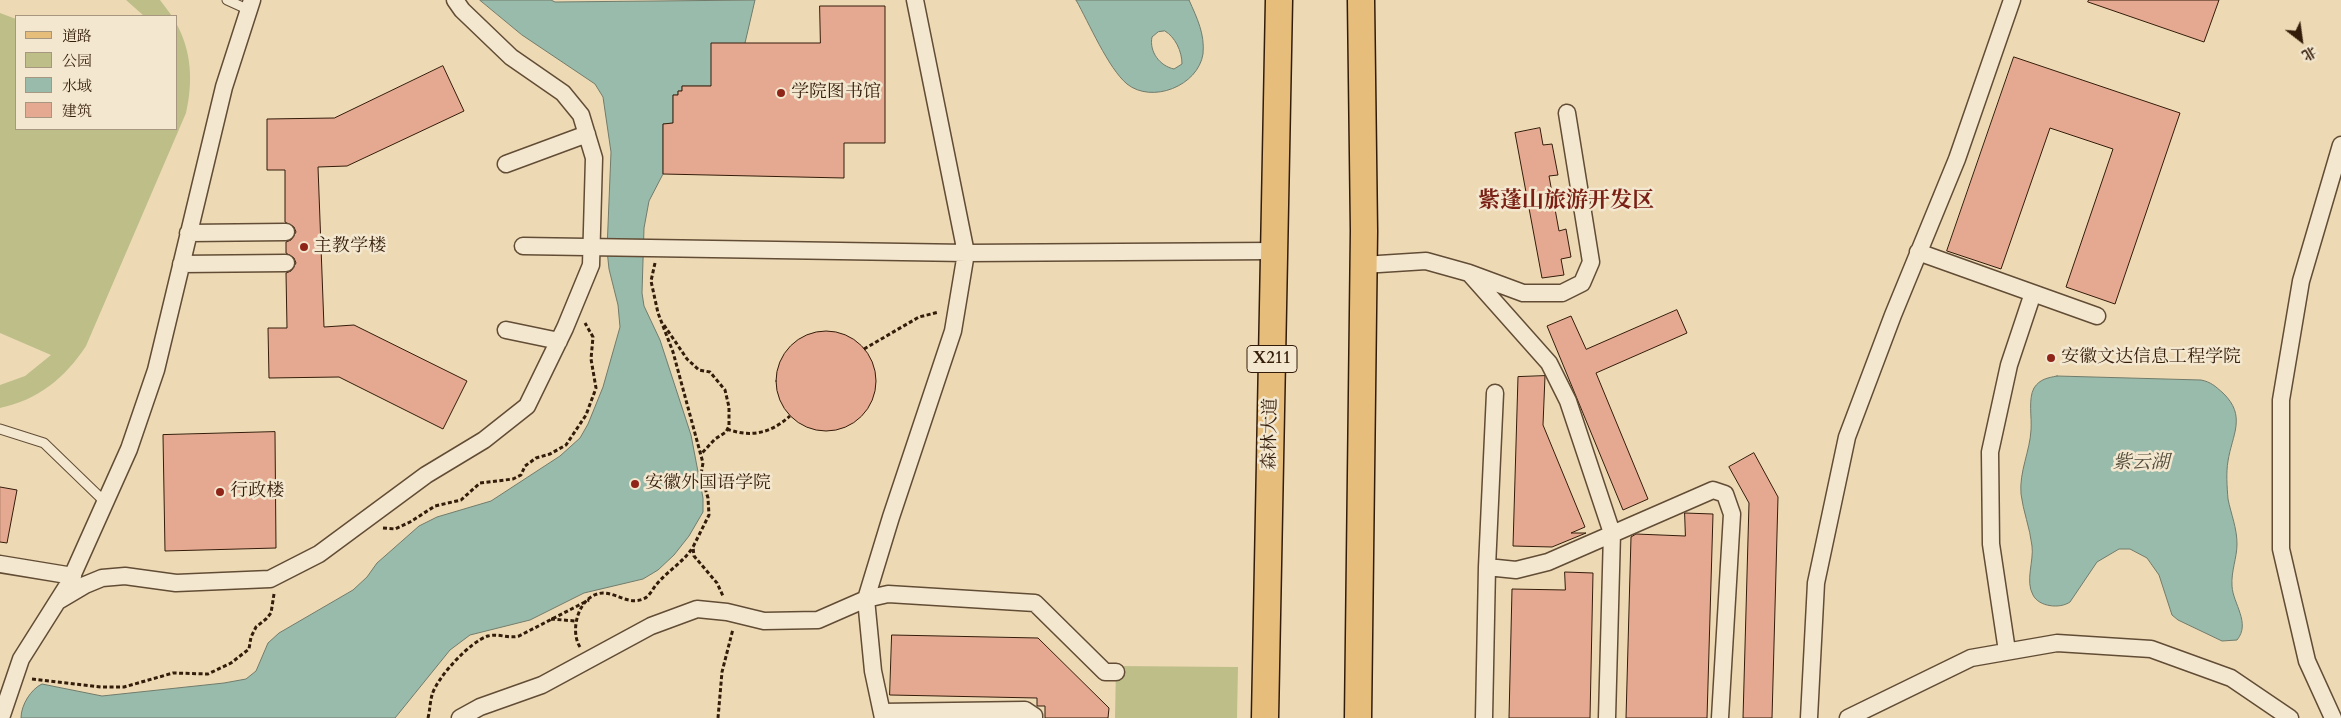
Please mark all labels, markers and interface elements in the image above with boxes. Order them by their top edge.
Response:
legend [15,15,178,130]
north arrow [2276,15,2326,65]
text: 道路 [62,26,92,46]
text: 北 [2298,42,2320,65]
text: 公园 [62,51,92,71]
text: 水域 [62,76,92,96]
place label: 学院图书馆 [791,82,881,104]
marker: 学院图书馆 [775,87,787,99]
text: 建筑 [62,101,92,121]
district label: 紫蓬山旅游开发区 [1478,189,1654,215]
place label: 主教学楼 [314,236,386,258]
marker: 主教学楼 [298,241,310,253]
road number: X211 [1247,346,1297,372]
place label: 安徽文达信息工程学院 [2061,347,2241,369]
marker: 安徽文达信息工程学院 [2045,352,2057,364]
street label: 森林大道 [1260,398,1282,470]
water label: 紫云湖 [2113,453,2169,475]
place label: 安徽外国语学院 [645,473,771,495]
marker: 安徽外国语学院 [629,478,641,490]
place label: 行政楼 [230,481,284,503]
marker: 行政楼 [214,486,226,498]

